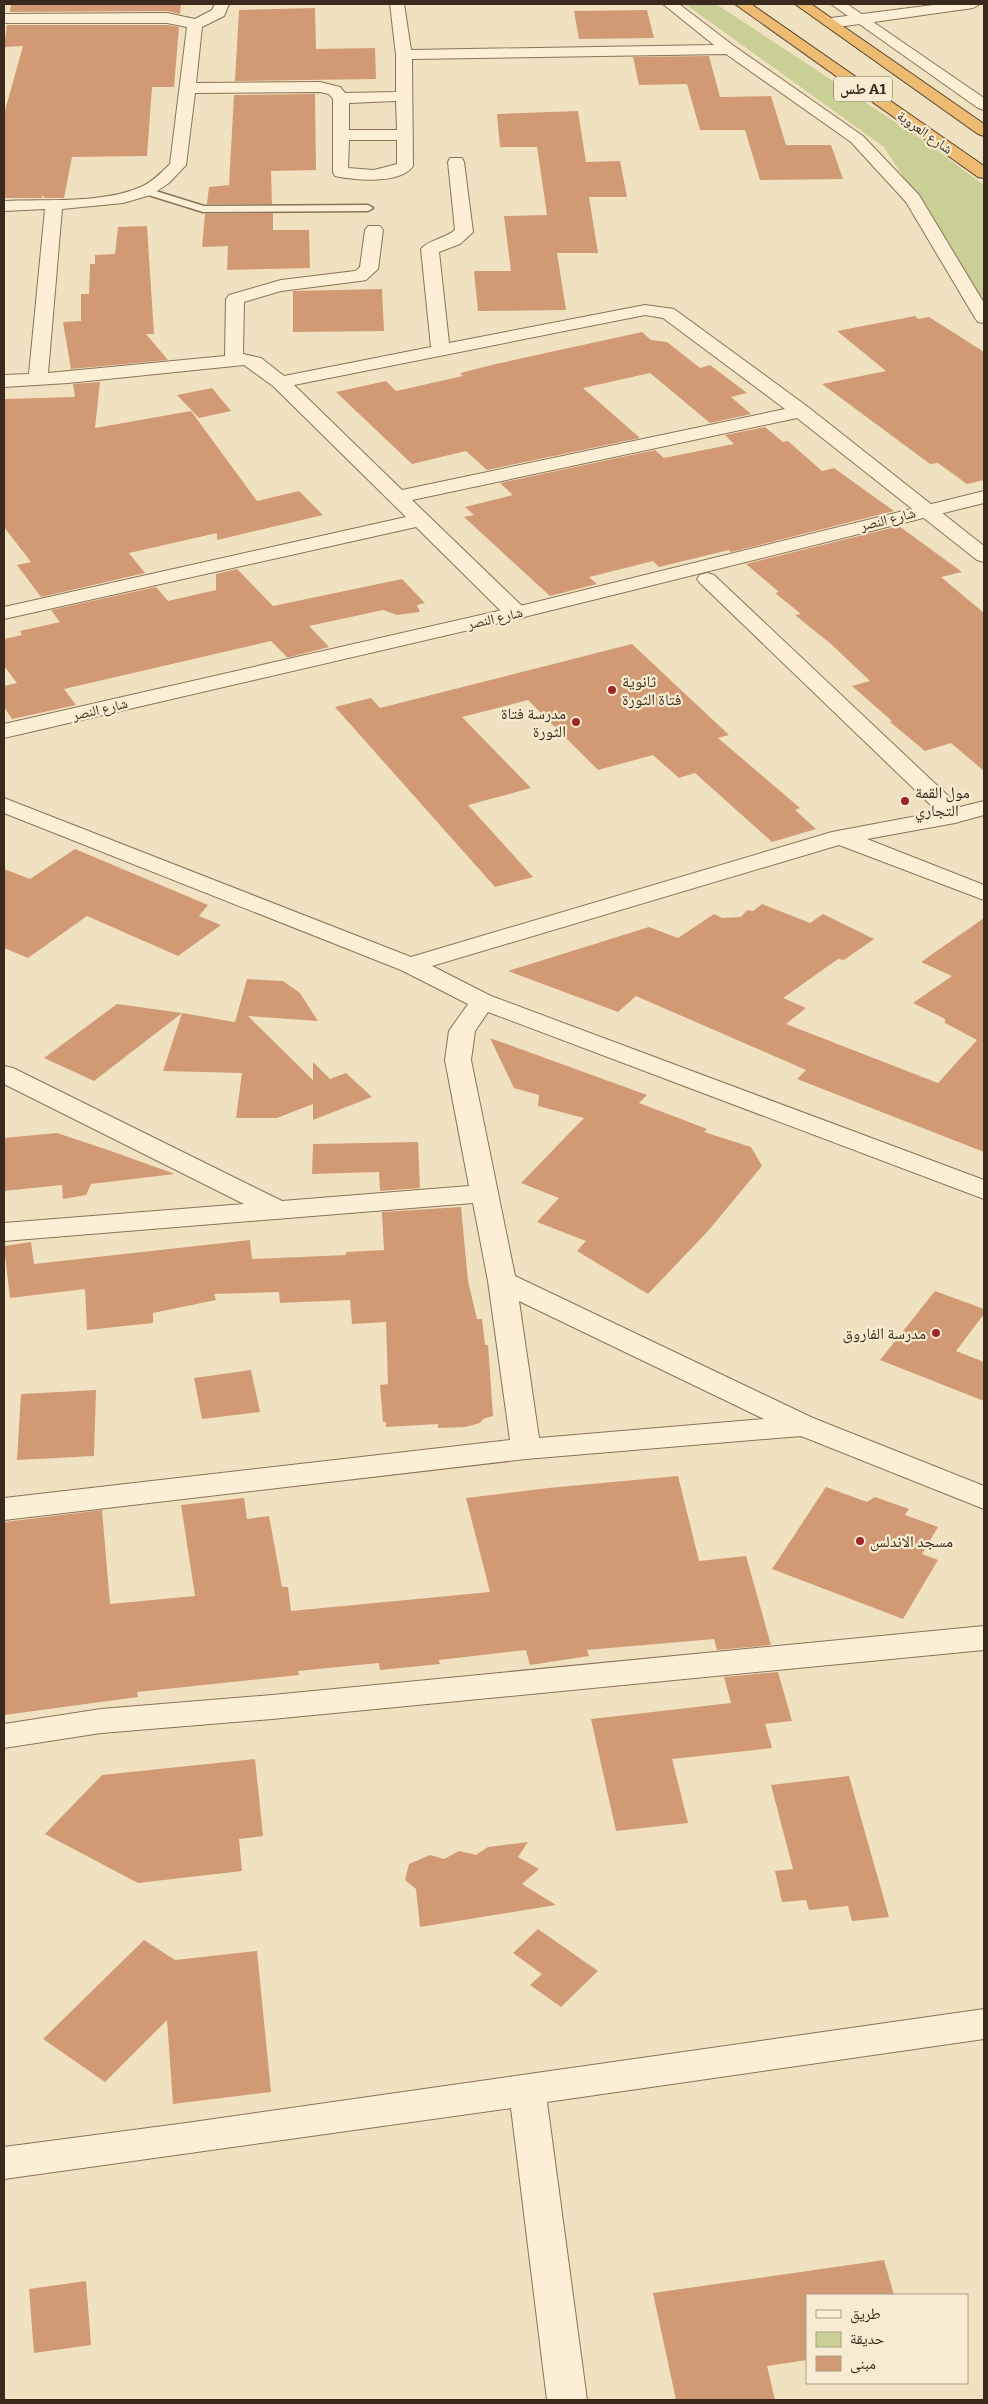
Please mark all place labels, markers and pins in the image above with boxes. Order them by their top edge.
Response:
place label: ثانوية فتاة الثورة [622,672,681,709]
marker: ثانوية فتاة الثورة [606,684,618,696]
place label: مدرسة فتاة الثورة [501,704,566,741]
marker: مدرسة فتاة الثورة [570,716,582,728]
place label: مول القمة التجاري [915,783,970,823]
marker: مول القمة التجاري [899,795,911,807]
place label: مدرسة الفاروق [843,1324,926,1344]
marker: مدرسة الفاروق [930,1327,942,1339]
place label: مسجد الاندلس [870,1532,953,1552]
marker: مسجد الاندلس [854,1535,866,1547]

